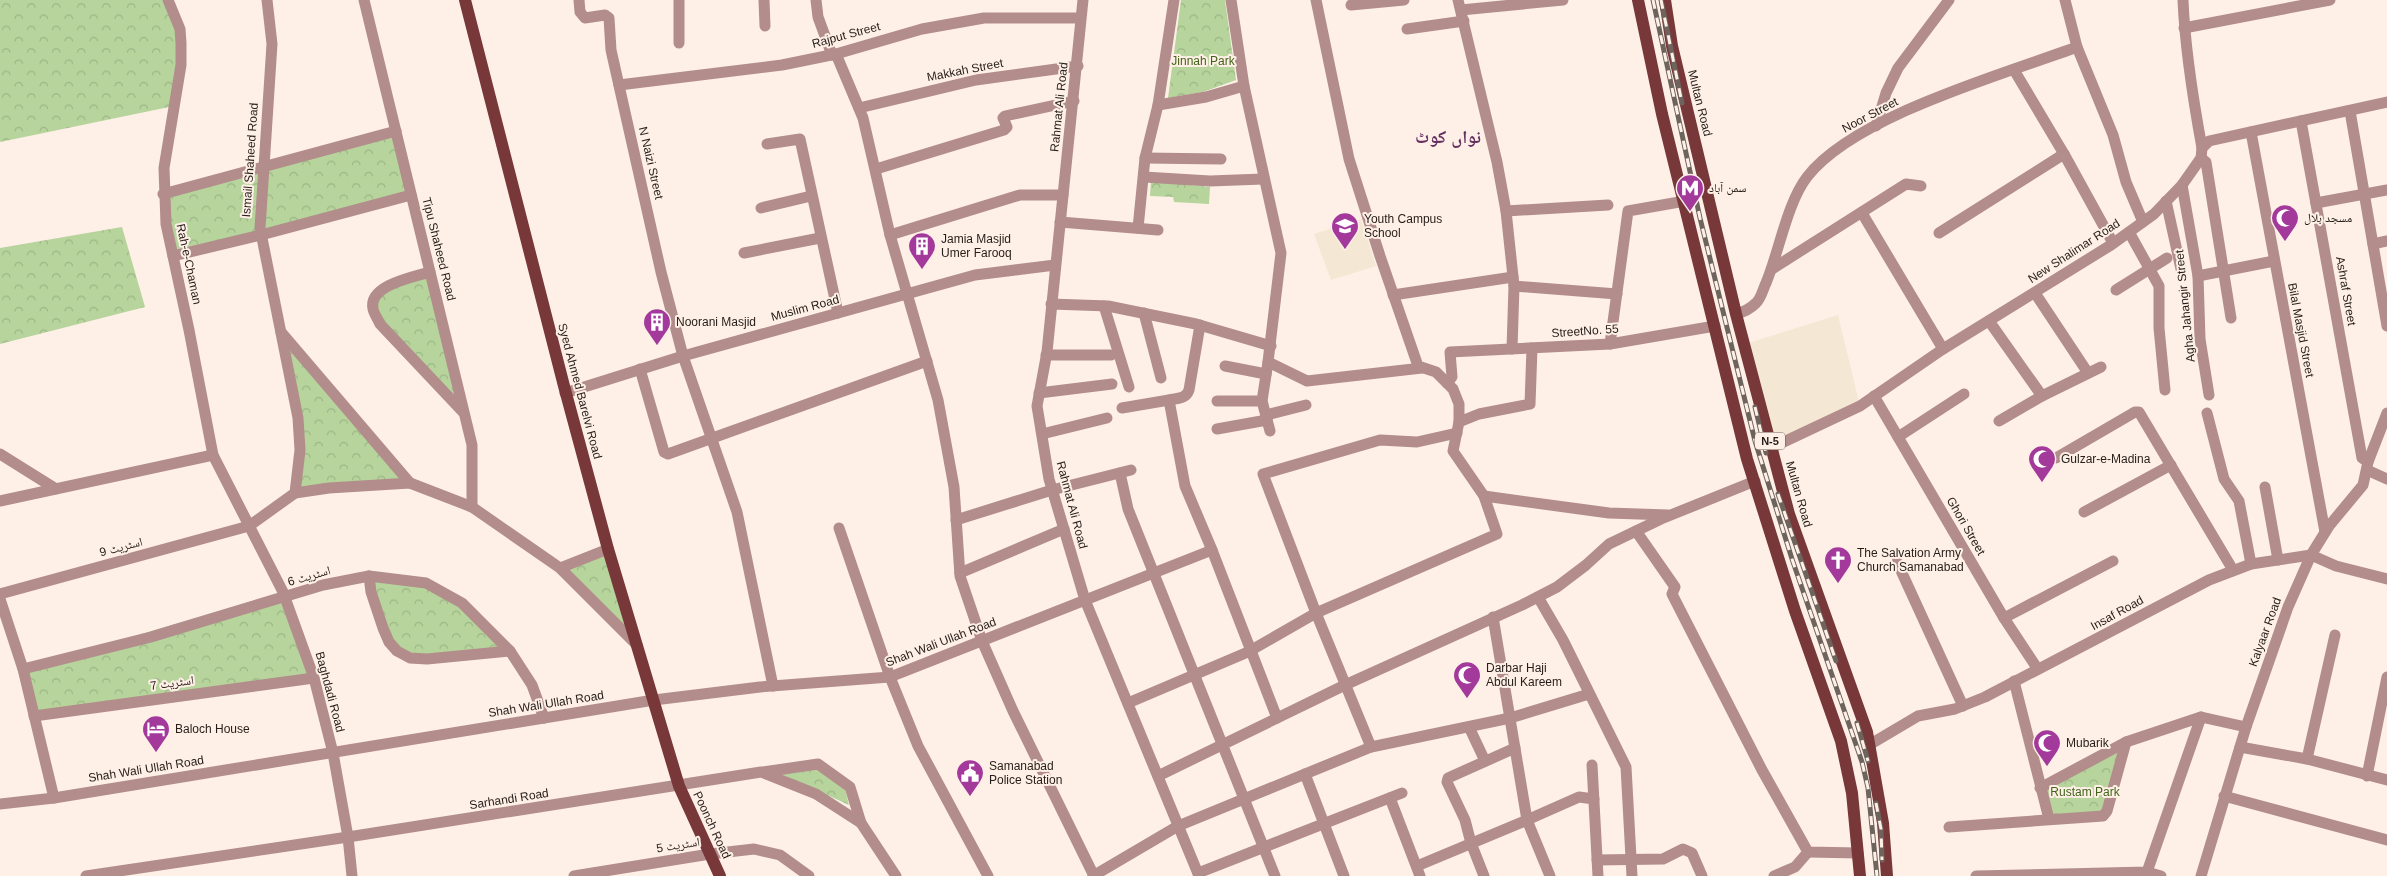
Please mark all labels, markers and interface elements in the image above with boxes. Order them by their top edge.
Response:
street label: Rajput Street [810,19,882,51]
park label: Jinnah Park [1171,54,1236,68]
street label: Makkah Street [926,56,1005,84]
street label: Rahmat Ali Road [1047,61,1071,153]
street label: Multan Road [1685,68,1715,138]
street label: Noor Street [1840,94,1901,136]
street label: Ismail Shaheed Road [239,102,261,218]
street label: N Naizi Street [636,125,666,201]
district label: نواں کوٹ [1415,127,1481,148]
metro station icon: سمن آباد [1675,173,1705,212]
place label: سمن آباد [1709,181,1746,195]
street label: Tipu Shaheed Road [419,196,459,302]
mosque icon: مسجد بلال [2270,203,2300,242]
school or university icon: Youth Campus School [1330,211,1360,250]
place label: مسجد بلال [2304,211,2352,225]
place label: Youth Campus School [1364,212,1442,240]
street label: New Shalimar Road [2025,216,2123,286]
street label: Rah-e-Chaman [174,222,204,306]
building icon: Jamia Masjid Umer Farooq [907,231,937,270]
place label: Jamia Masjid Umer Farooq [941,232,1012,260]
street label: Agha Jahangir Street [2172,249,2198,363]
street label: Ashraf Street [2333,255,2359,327]
street label: Bilal Masjid Street [2285,282,2317,379]
street label: Muslim Road [769,292,841,324]
building icon: Noorani Masjid [642,307,672,346]
place label: Noorani Masjid [676,315,756,329]
street label: Syed Ahmed Barelvi Road [555,322,605,460]
street label: StreetNo. 55 [1551,322,1619,340]
road number: N-5 [1755,432,1785,450]
mosque icon: Gulzar-e-Madina [2027,444,2057,483]
place label: Gulzar-e-Madina [2061,452,2151,466]
street label: Multan Road [1783,459,1815,529]
street label: Rahmat Ali Road [1054,460,1090,550]
street label: Ghori Street [1944,494,1989,558]
street label: اسٹریٹ 9 [98,535,144,560]
church icon: The Salvation Army Church Samanabad [1823,545,1853,584]
place label: The Salvation Army Church Samanabad [1857,546,1964,574]
street label: اسٹریٹ 6 [286,563,332,589]
street label: Insaf Road [2088,593,2146,633]
street label: Kalyaar Road [2246,595,2284,669]
street label: Shah Wali Ullah Road [884,615,998,669]
street label: Baghdadi Road [313,650,347,734]
mosque icon: Darbar Haji Abdul Kareem [1452,660,1482,699]
place label: Darbar Haji Abdul Kareem [1486,661,1562,689]
street label: اسٹریٹ 7 [149,673,195,693]
street label: Shah Wali Ullah Road [487,688,605,720]
hotel icon: Baloch House [141,714,171,753]
place label: Baloch House [175,722,250,736]
mosque icon: Mubarik [2032,728,2062,767]
place label: Mubarik [2066,736,2110,750]
street label: Shah Wali Ullah Road [87,753,205,785]
public building icon: Samanabad Police Station [955,758,985,797]
place label: Samanabad Police Station [989,759,1062,787]
park label: Rustam Park [2050,785,2121,799]
street label: Sarhandi Road [468,786,550,812]
street label: Poonch Road [690,789,734,861]
street label: اسٹریٹ 5 [655,835,701,856]

